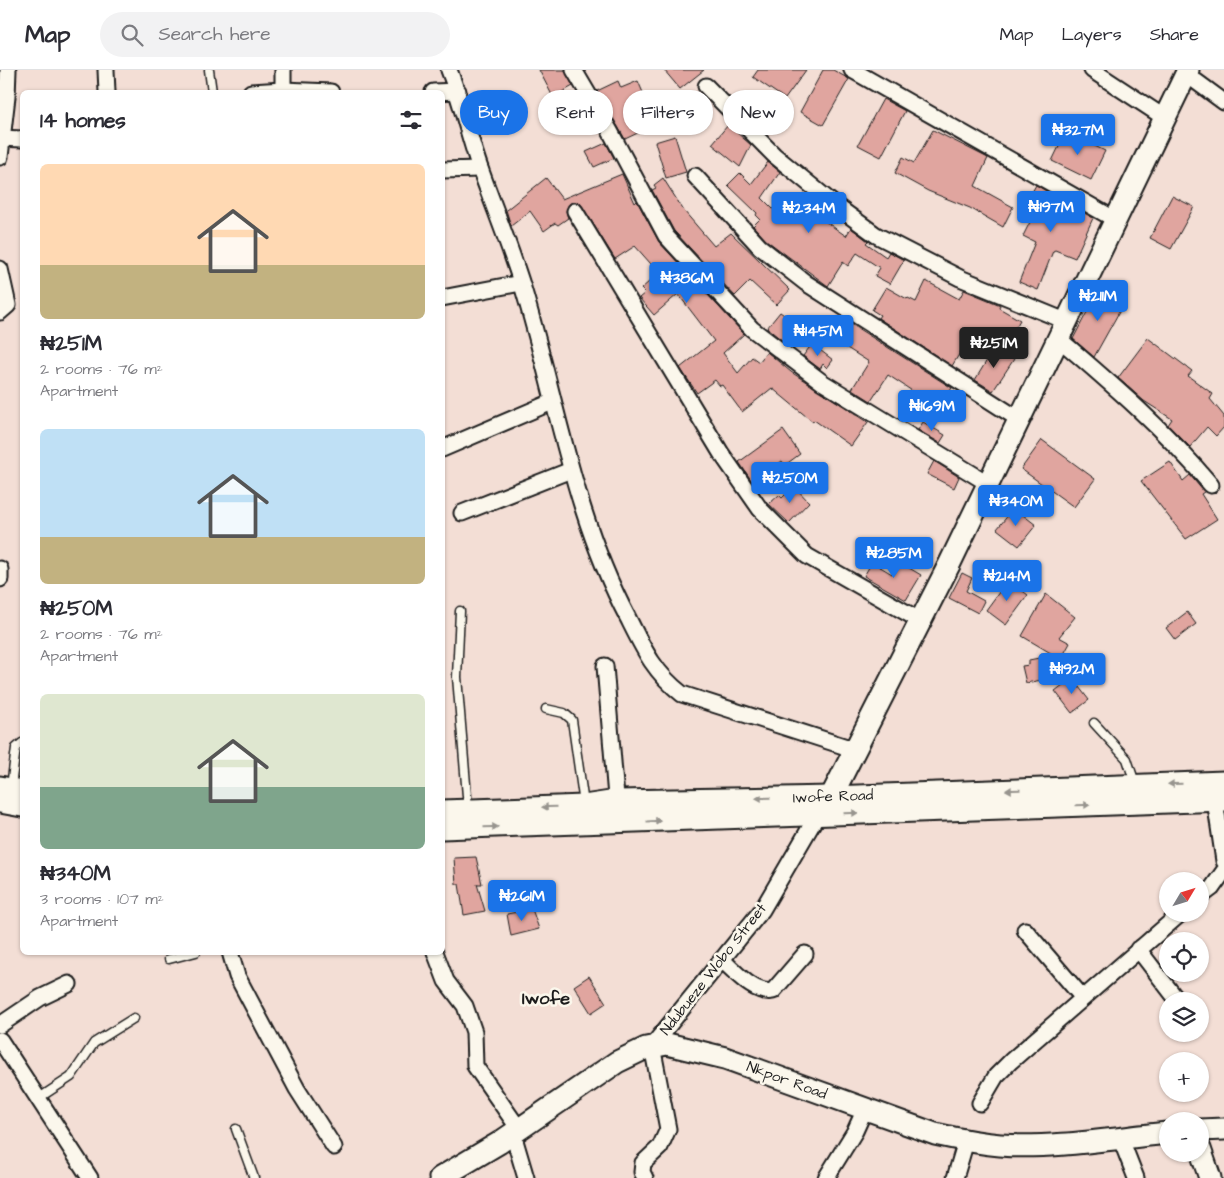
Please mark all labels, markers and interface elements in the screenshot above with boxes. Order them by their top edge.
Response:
search box [100,12,450,57]
text: Map [25,18,70,52]
icon: search [118,21,146,49]
text: Search here [158,21,271,48]
text: Map [999,22,1033,47]
text: Layers [1061,22,1122,47]
text: Share [1150,22,1199,47]
chip: Buy [460,90,528,135]
chip: Rent [538,90,613,135]
chip: Filters [623,90,713,135]
chip: New [723,90,794,135]
text: 14 homes [40,106,126,135]
icon: filters [397,106,425,134]
pin: ₦327M [1043,114,1113,156]
text: ₦327M [1052,119,1104,141]
pin: ₦197M [1016,190,1086,233]
pin: ₦234M [774,191,844,234]
icon: home [188,196,278,286]
text: ₦197M [1028,196,1074,218]
text: ₦234M [783,197,835,219]
pin: ₦386M [652,262,722,304]
text: ₦386M [660,267,714,289]
pin: ₦211M [1063,280,1133,322]
text: ₦211M [1079,285,1117,307]
pin: ₦145M [783,314,853,357]
text: ₦145M [793,320,843,342]
pin: ₦251M [959,326,1029,369]
text: ₦251M [40,329,102,358]
text: ₦251M [970,332,1018,354]
text: 2 rooms · 76 m² [40,358,163,380]
text: Apartment [40,380,118,402]
pin: ₦169M [897,390,967,432]
text: ₦169M [909,395,955,417]
icon: home [188,461,278,551]
pin: ₦250M [755,462,825,504]
text: ₦250M [762,467,818,489]
pin: ₦340M [981,484,1051,527]
text: ₦340M [989,490,1043,512]
pin: ₦285M [859,536,929,579]
text: ₦285M [866,542,922,564]
pin: ₦214M [972,560,1042,602]
text: ₦214M [984,565,1030,587]
text: ₦250M [40,594,113,623]
text: 2 rooms · 76 m² [40,623,163,645]
text: Apartment [40,645,118,667]
pin: ₦192M [1037,652,1107,695]
text: ₦192M [1049,658,1095,680]
icon: home [188,726,278,816]
one-way arrow [1167,780,1183,788]
street label: Iwofe Road [793,785,874,808]
one-way arrow [1005,786,1021,794]
one-way arrow [755,794,771,802]
one-way arrow [1076,800,1092,808]
one-way arrow [540,804,556,812]
one-way arrow [843,808,859,816]
one-way arrow [646,817,662,825]
one-way arrow [483,823,499,831]
text: ₦340M [40,859,111,888]
north arrow [1159,872,1209,922]
map controls [1159,872,1209,1162]
pin: ₦261M [487,880,557,922]
text: ₦261M [499,885,545,907]
text: 3 rooms · 107 m² [40,888,164,910]
street label: Ndubueze Wobo Street [655,899,772,1040]
text: Apartment [40,910,118,932]
button: locate [1159,932,1209,982]
district label: Iwofe [522,986,570,1011]
button: layers [1159,992,1209,1042]
button: + [1159,1052,1209,1102]
street label: Nkpor Road [744,1056,830,1105]
button: − [1159,1112,1209,1162]

